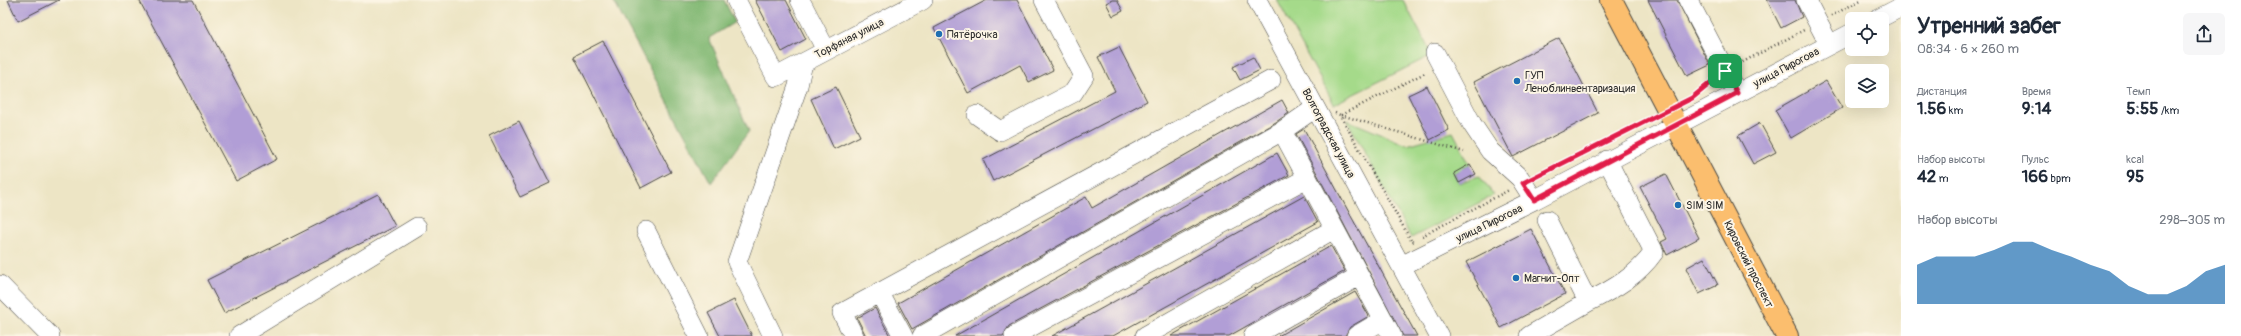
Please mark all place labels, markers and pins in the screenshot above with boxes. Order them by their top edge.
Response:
place label: Пятёрочка [947,28,998,41]
marker: Пятёрочка [934,29,944,39]
pin [1708,54,1742,88]
place label: ГУП Леноблинвентаризация [1524,69,1635,95]
marker: ГУП Леноблинвентаризация [1512,76,1522,86]
place label: SIM SIM [1686,199,1723,212]
marker: SIM SIM [1673,200,1683,210]
place label: Магнит-Опт [1524,272,1580,285]
marker: Магнит-Опт [1511,273,1521,283]

